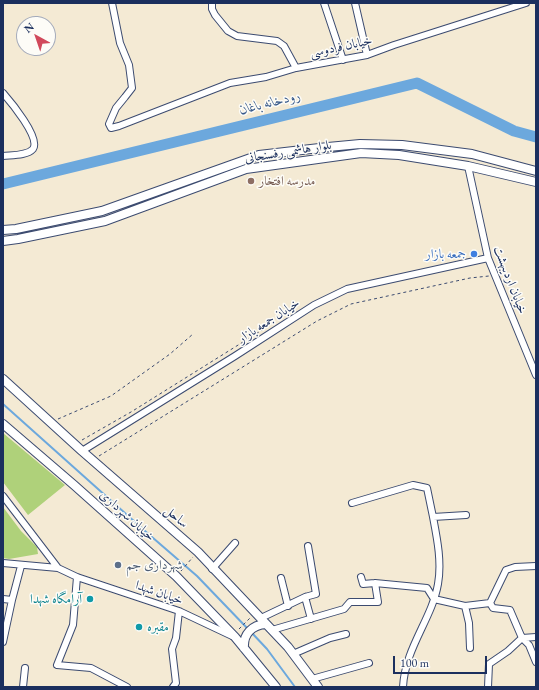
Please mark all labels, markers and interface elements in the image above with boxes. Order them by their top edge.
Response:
north arrow [16,16,56,56]
text: N [21,19,37,36]
street label: خیابان فردوسی [308,33,374,61]
water label: رودخانه باغان [238,87,302,119]
street label: بلوار هاشمی رفسنجانی [243,137,333,167]
place label: مدرسه افتخار [259,173,315,189]
marker: مدرسه افتخار [246,176,256,186]
street label: خیابان اردیبهشت [490,244,530,316]
place label: جمعه بازار [426,246,466,262]
marker: جمعه بازار [469,249,479,259]
street label: خیابان جمعه بازار [235,295,303,347]
street label: خیابان شهرداری [96,487,158,545]
street label: ساحل [161,502,191,532]
place label: شهرداری جم [126,557,183,573]
marker: شهرداری جم [113,560,123,570]
street label: خیابان شهدا [133,578,185,608]
place label: آرامگاه شهدا [30,591,82,607]
marker: آرامگاه شهدا [85,594,95,604]
place label: مقبره [147,619,169,635]
marker: مقبره [134,622,144,632]
scale bar [395,648,489,674]
text: 100 m [400,655,429,671]

